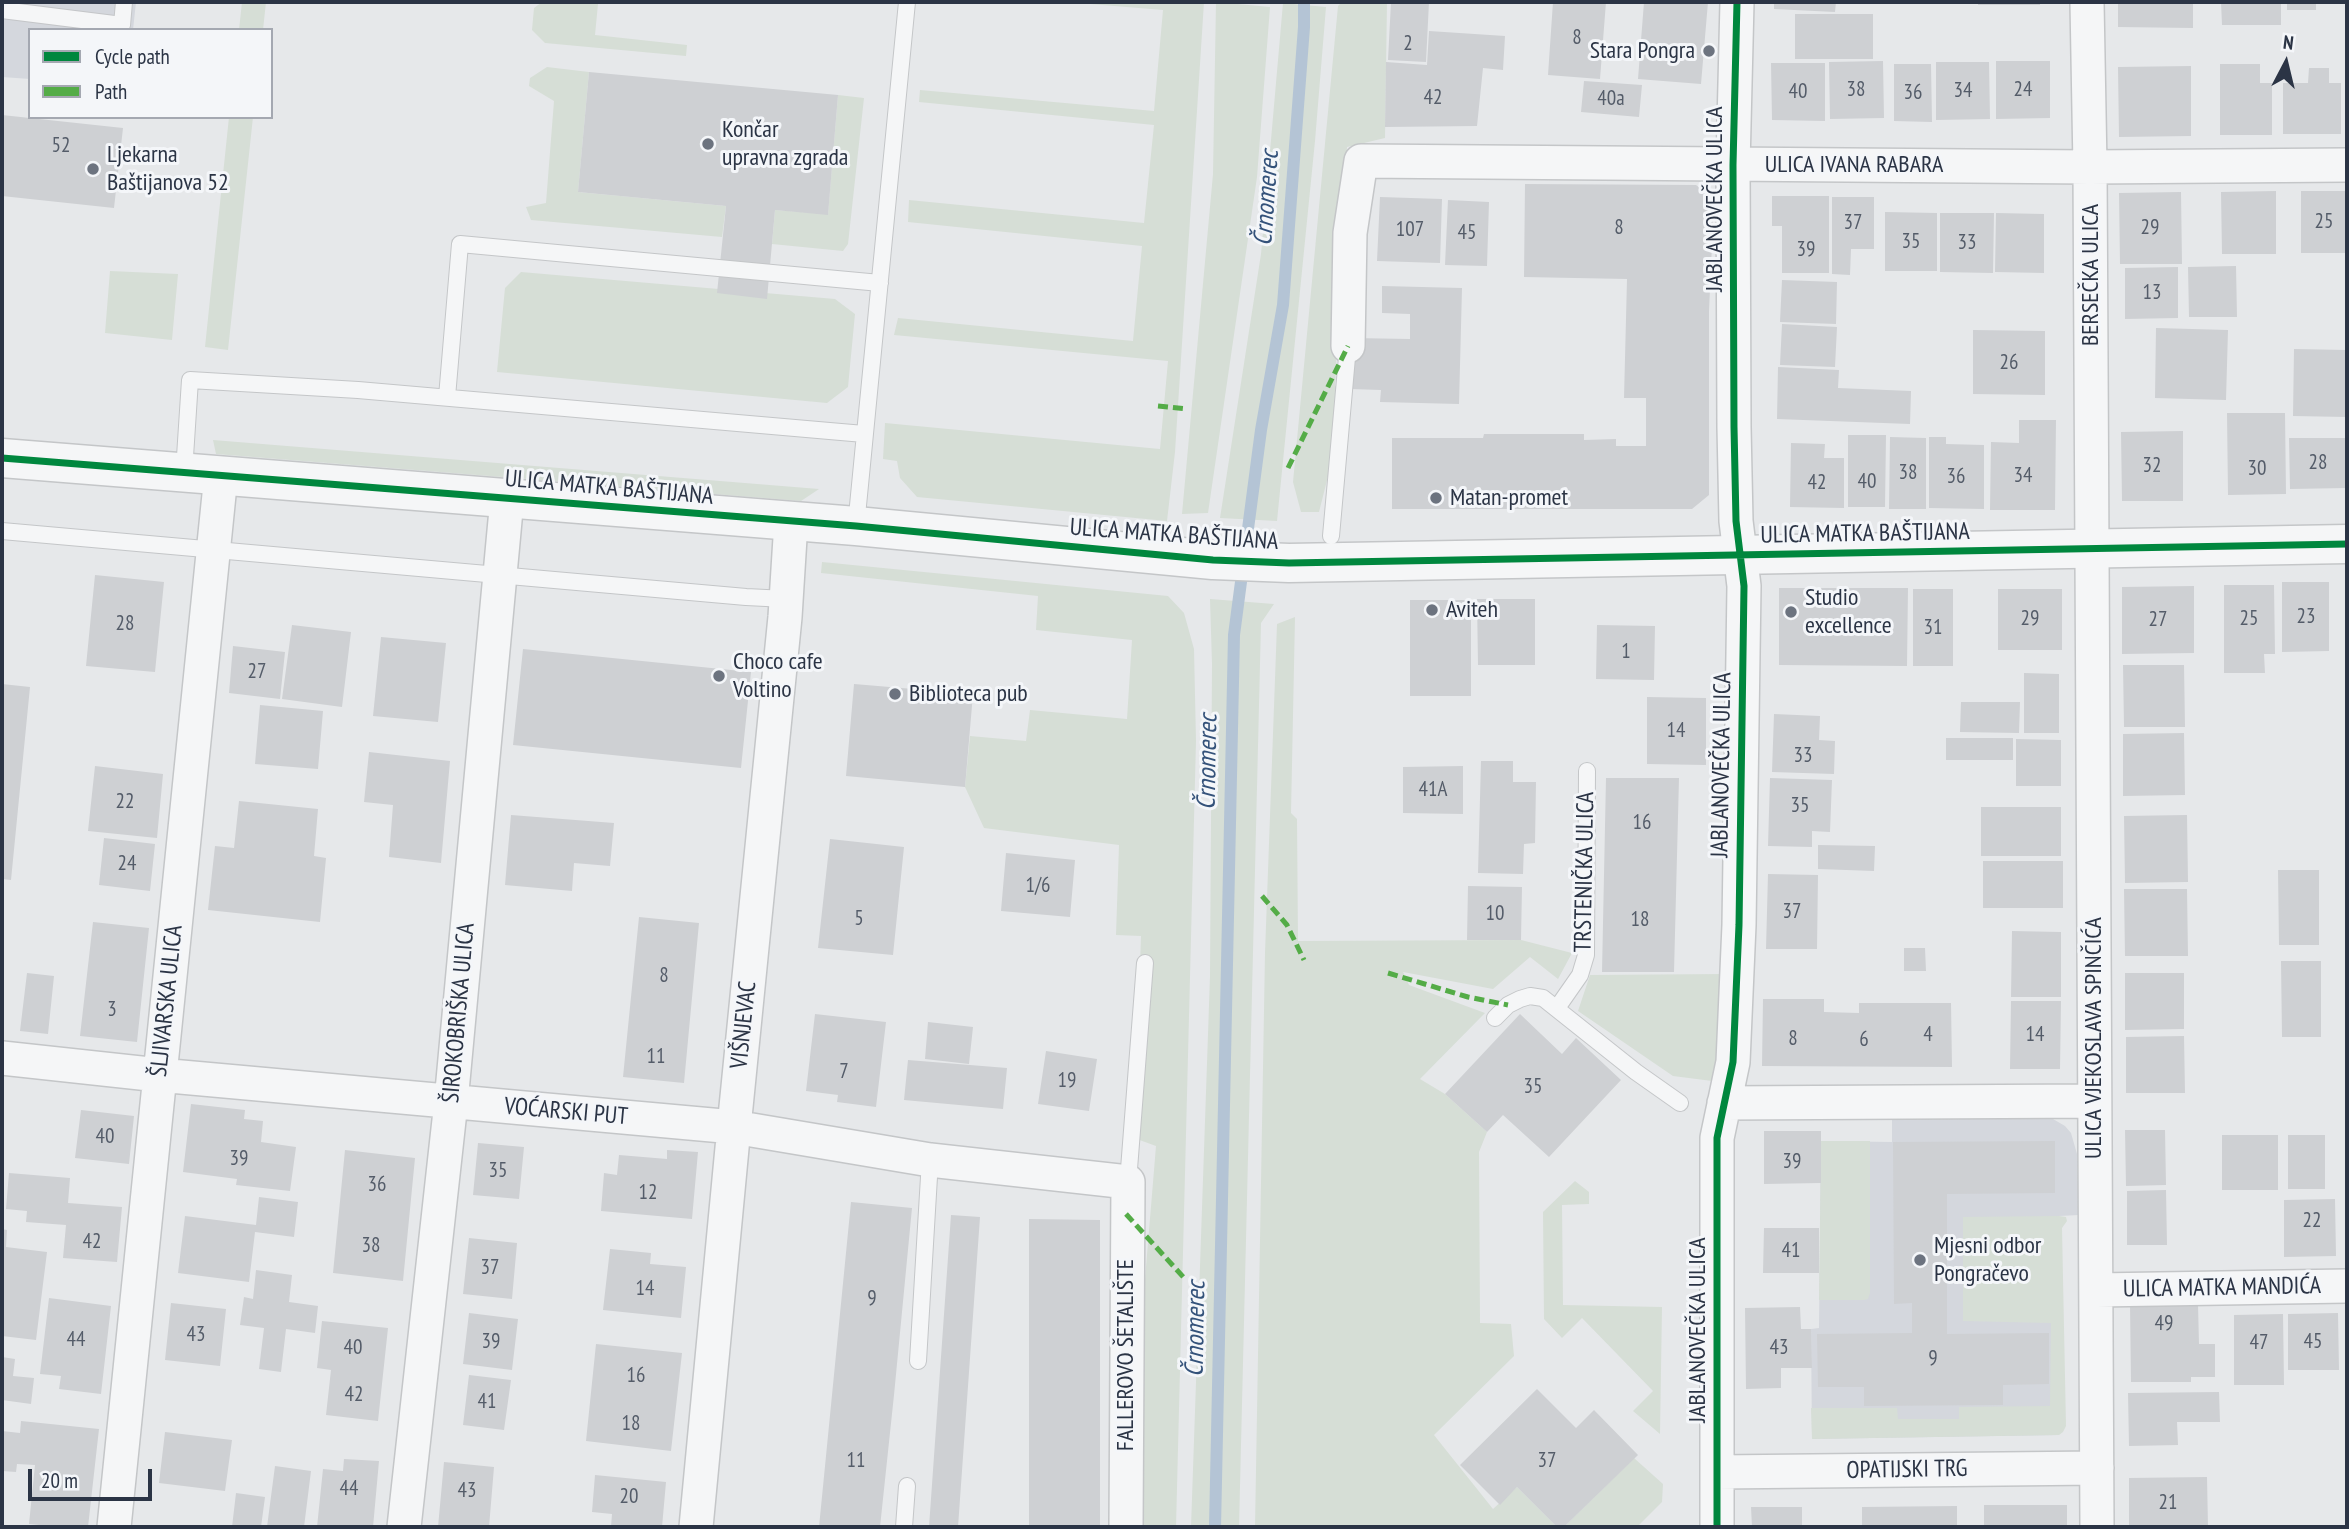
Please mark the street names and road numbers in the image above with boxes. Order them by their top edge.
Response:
street label: JABLANOVEČKA ULICA [1701,106,1729,292]
street label: ULICA IVANA RABARA [1765,151,1943,179]
street label: BERSEČKA ULICA [2077,204,2105,346]
street label: ULICA MATKA BAŠTIJANA [504,465,714,511]
street label: ULICA MATKA BAŠTIJANA [1069,513,1279,557]
street label: ULICA MATKA BAŠTIJANA [1760,518,1970,550]
street label: JABLANOVEČKA ULICA [1706,672,1738,858]
street label: TRSTENIČKA ULICA [1569,791,1601,953]
street label: ULICA VJEKOSLAVA SPINČIĆA [2080,917,2108,1159]
street label: ŠIROKOBRIŠKA ULICA [437,922,481,1104]
street label: ŠLJIVARSKA ULICA [145,924,189,1078]
street label: VIŠNJEVAC [725,980,763,1070]
street label: VOĆARSKI PUT [503,1092,629,1132]
street label: JABLANOVEČKA ULICA [1684,1237,1712,1423]
street label: FALLEROVO ŠETALIŠTE [1112,1259,1140,1451]
street label: ULICA MATKA MANDIĆA [2123,1272,2321,1304]
street label: OPATIJSKI TRG [1846,1455,1968,1485]

